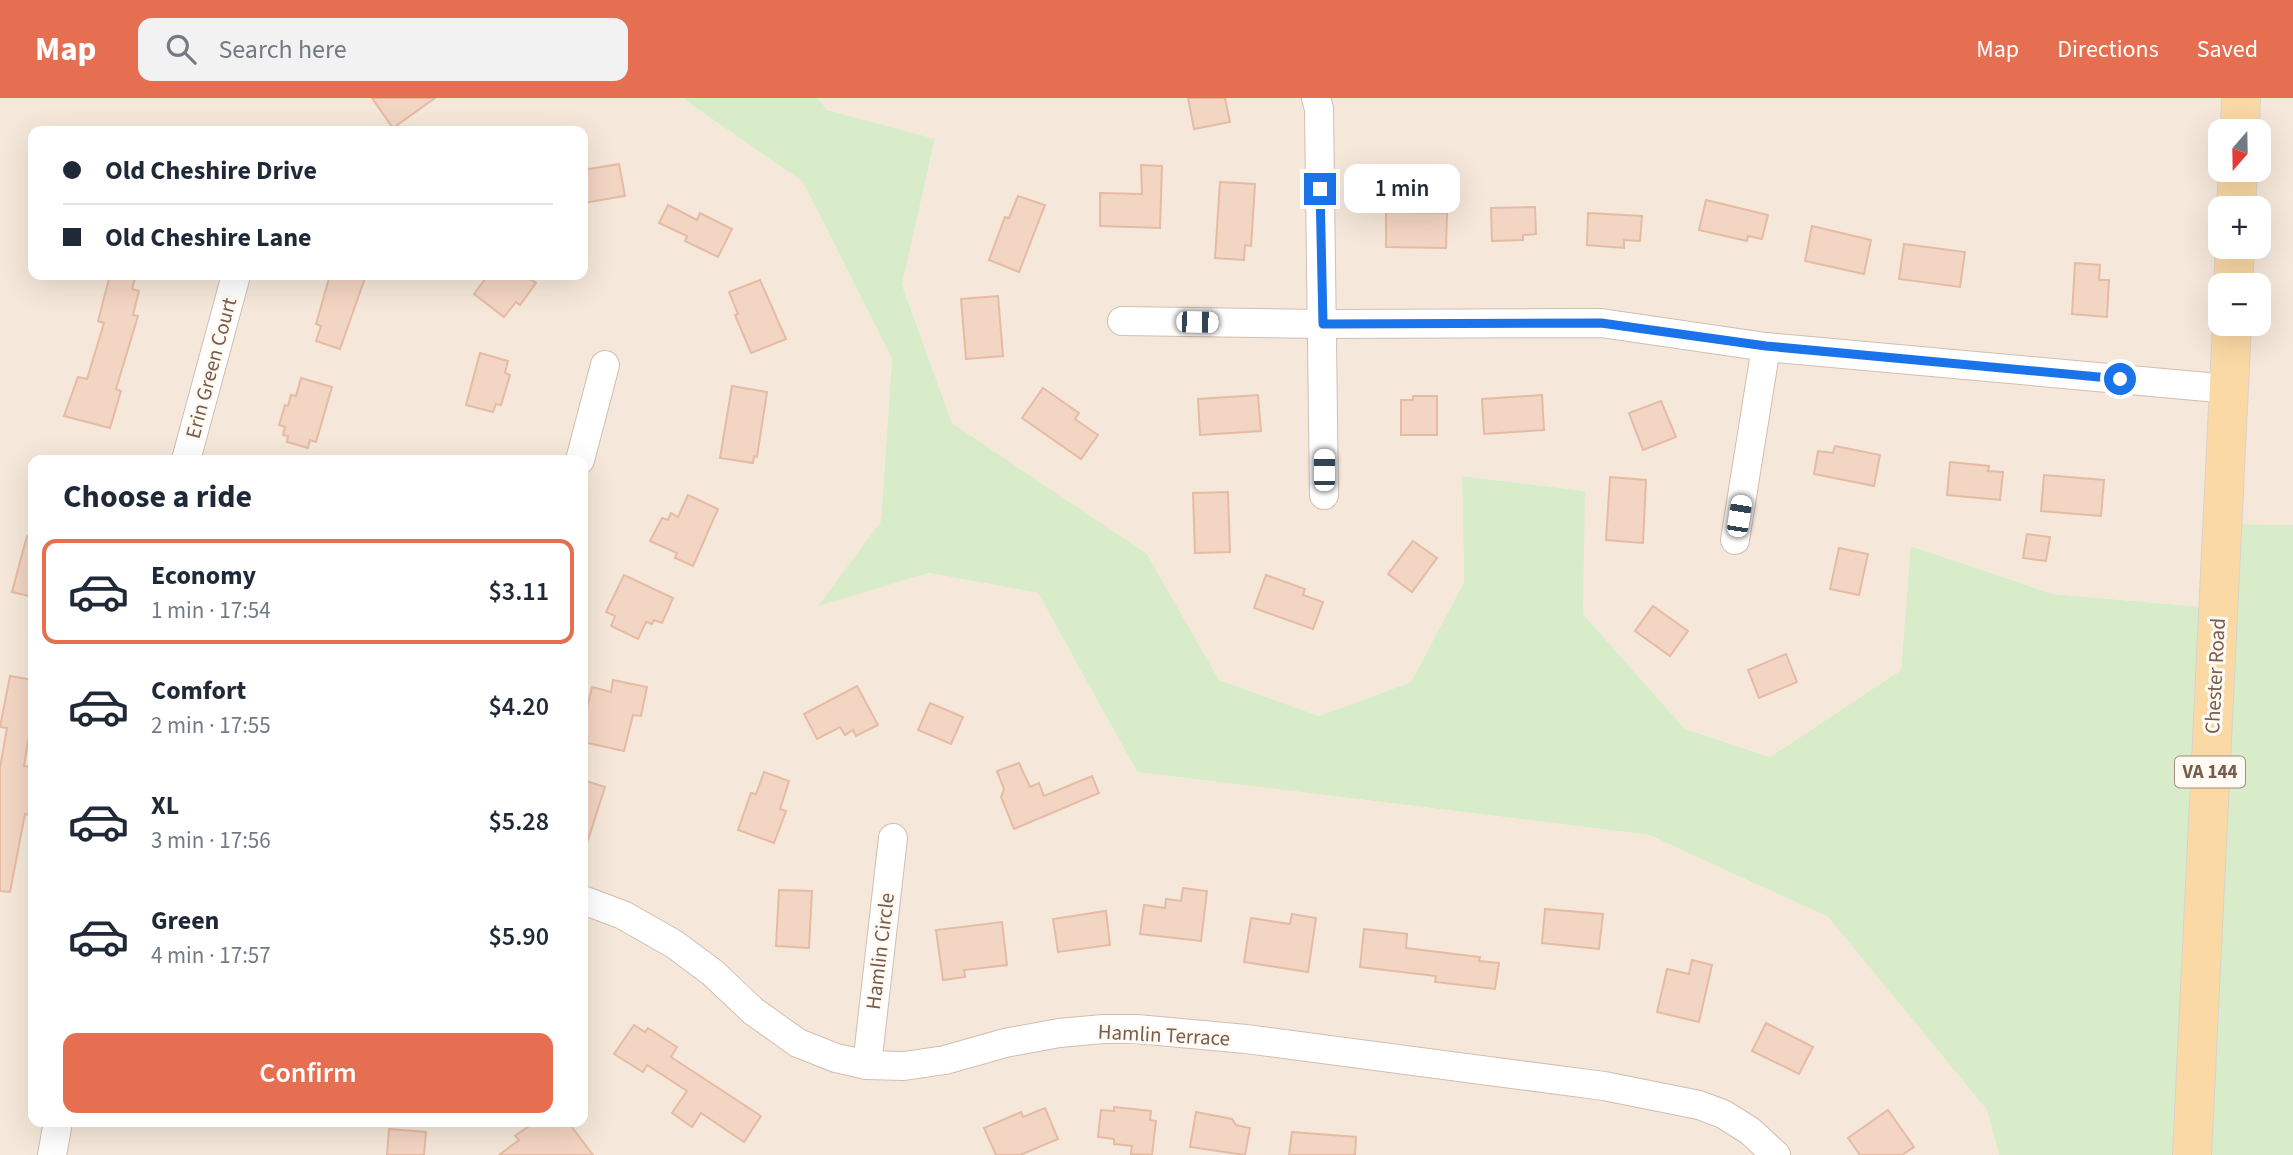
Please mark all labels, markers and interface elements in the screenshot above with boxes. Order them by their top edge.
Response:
search box [138,18,628,81]
text: Map [35,26,96,73]
icon: search [162,30,200,68]
text: Search here [218,31,347,68]
text: Map [1976,32,2019,67]
text: Directions [2057,32,2159,67]
text: Saved [2197,32,2258,67]
north arrow [2208,119,2272,182]
map controls [2208,119,2271,336]
text: Old Cheshire Drive [105,152,317,189]
callout: 1 min [1344,164,1460,214]
text: 1 min [1375,172,1429,205]
route end [1304,173,1336,205]
button: + [2208,196,2271,259]
text: Old Cheshire Lane [105,219,312,256]
button: − [2208,273,2271,336]
street label: Erin Green Court [178,294,244,442]
car [1176,311,1219,333]
route start [2104,363,2136,395]
car [1314,449,1335,491]
text: Choose a ride [63,474,252,520]
car [1726,494,1753,538]
text: Economy [151,557,256,594]
icon: car [67,560,130,623]
text: $3.11 [488,573,549,610]
text: 1 min · 17:54 [151,594,271,627]
street label: Chester Road [2197,617,2233,735]
text: Comfort [151,672,246,709]
icon: car [67,675,130,738]
text: $4.20 [488,688,549,725]
text: 2 min · 17:55 [151,709,271,742]
road number: VA 144 [2175,757,2245,788]
text: XL [151,787,179,824]
icon: car [67,790,130,853]
text: $5.28 [488,803,549,840]
text: 3 min · 17:56 [151,824,271,857]
street label: Hamlin Circle [858,891,902,1011]
text: Green [151,902,219,939]
icon: car [67,905,130,968]
text: $5.90 [488,918,549,955]
text: 4 min · 17:57 [151,939,271,972]
street label: Hamlin Terrace [1097,1017,1231,1053]
button: Confirm [63,1033,553,1113]

